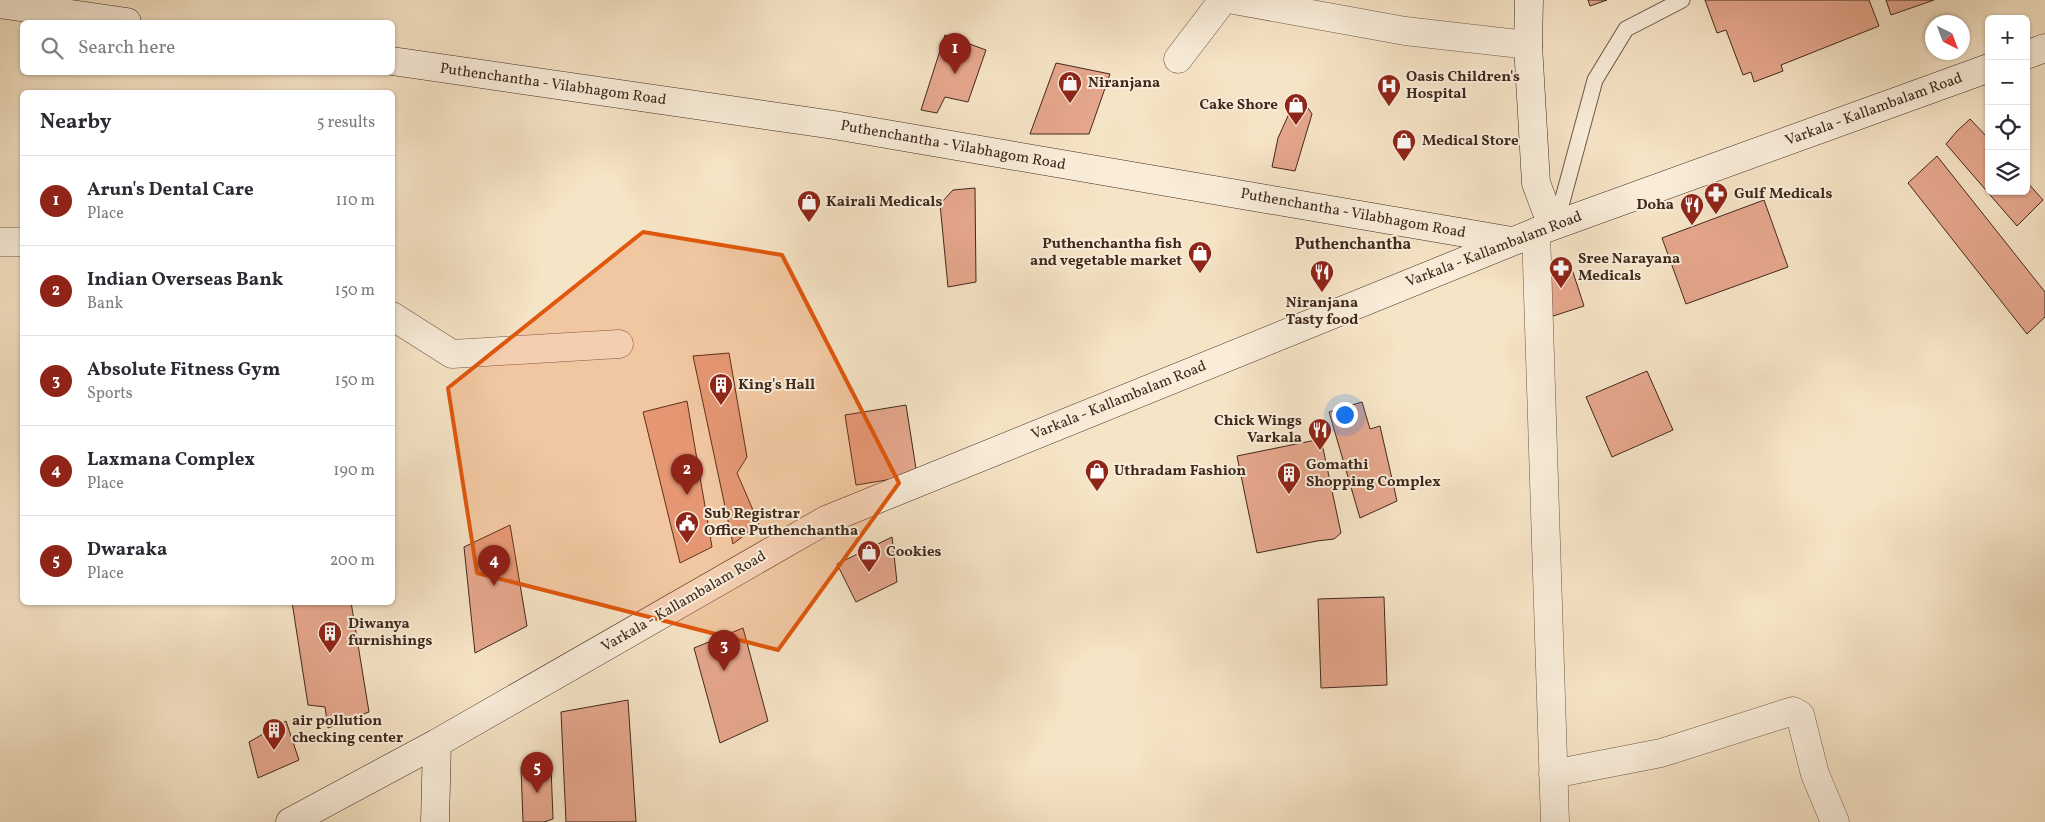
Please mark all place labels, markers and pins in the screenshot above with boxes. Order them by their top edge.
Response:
pin: 1 [939,33,971,74]
place label: Oasis Children's Hospital [1406,67,1520,105]
shop icon: Niranjana [1057,70,1083,104]
place label: Niranjana [1088,73,1160,94]
hospital icon: Oasis Children's Hospital [1376,73,1402,107]
shop icon: Cake Shore [1283,92,1309,126]
place label: Cake Shore [1199,95,1278,116]
shop icon: Medical Store [1391,128,1417,162]
place label: Medical Store [1422,131,1519,152]
pharmacy icon: Gulf Medicals [1703,181,1729,215]
place label: Gulf Medicals [1734,184,1832,205]
shop icon: Kairali Medicals [796,189,822,223]
place label: Kairali Medicals [826,192,942,213]
restaurant icon: Doha [1679,192,1705,226]
place label: Doha [1636,195,1674,216]
place label: Puthenchantha fish and vegetable market [1030,234,1182,272]
shop icon: Puthenchantha fish and vegetable market [1187,240,1213,274]
place label: Sree Narayana Medicals [1578,249,1680,287]
pharmacy icon: Sree Narayana Medicals [1548,255,1574,289]
restaurant icon: Niranjana Tasty food [1309,259,1335,293]
place label: Niranjana Tasty food [1286,293,1358,331]
building icon: King's Hall [708,372,734,406]
place label: King's Hall [738,375,815,396]
place label: Chick Wings Varkala [1214,411,1302,449]
restaurant icon: Chick Wings Varkala [1307,417,1333,451]
pin: 2 [671,454,703,495]
place label: Gomathi Shopping Complex [1306,455,1441,493]
shop icon: Uthradam Fashion [1084,458,1110,492]
place label: Uthradam Fashion [1114,461,1246,482]
building icon: Gomathi Shopping Complex [1276,461,1302,495]
place label: Sub Registrar Office Puthenchantha [704,504,858,542]
public building icon: Sub Registrar Office Puthenchantha [674,510,700,544]
shop icon: Cookies [856,539,882,573]
place label: Cookies [886,542,942,563]
pin: 4 [478,545,510,586]
place label: Diwanya furnishings [348,614,432,652]
building icon: Diwanya furnishings [317,620,343,654]
pin: 3 [708,630,740,671]
place label: air pollution checking center [292,711,403,749]
building icon: air pollution checking center [261,717,287,751]
pin: 5 [521,752,553,793]

